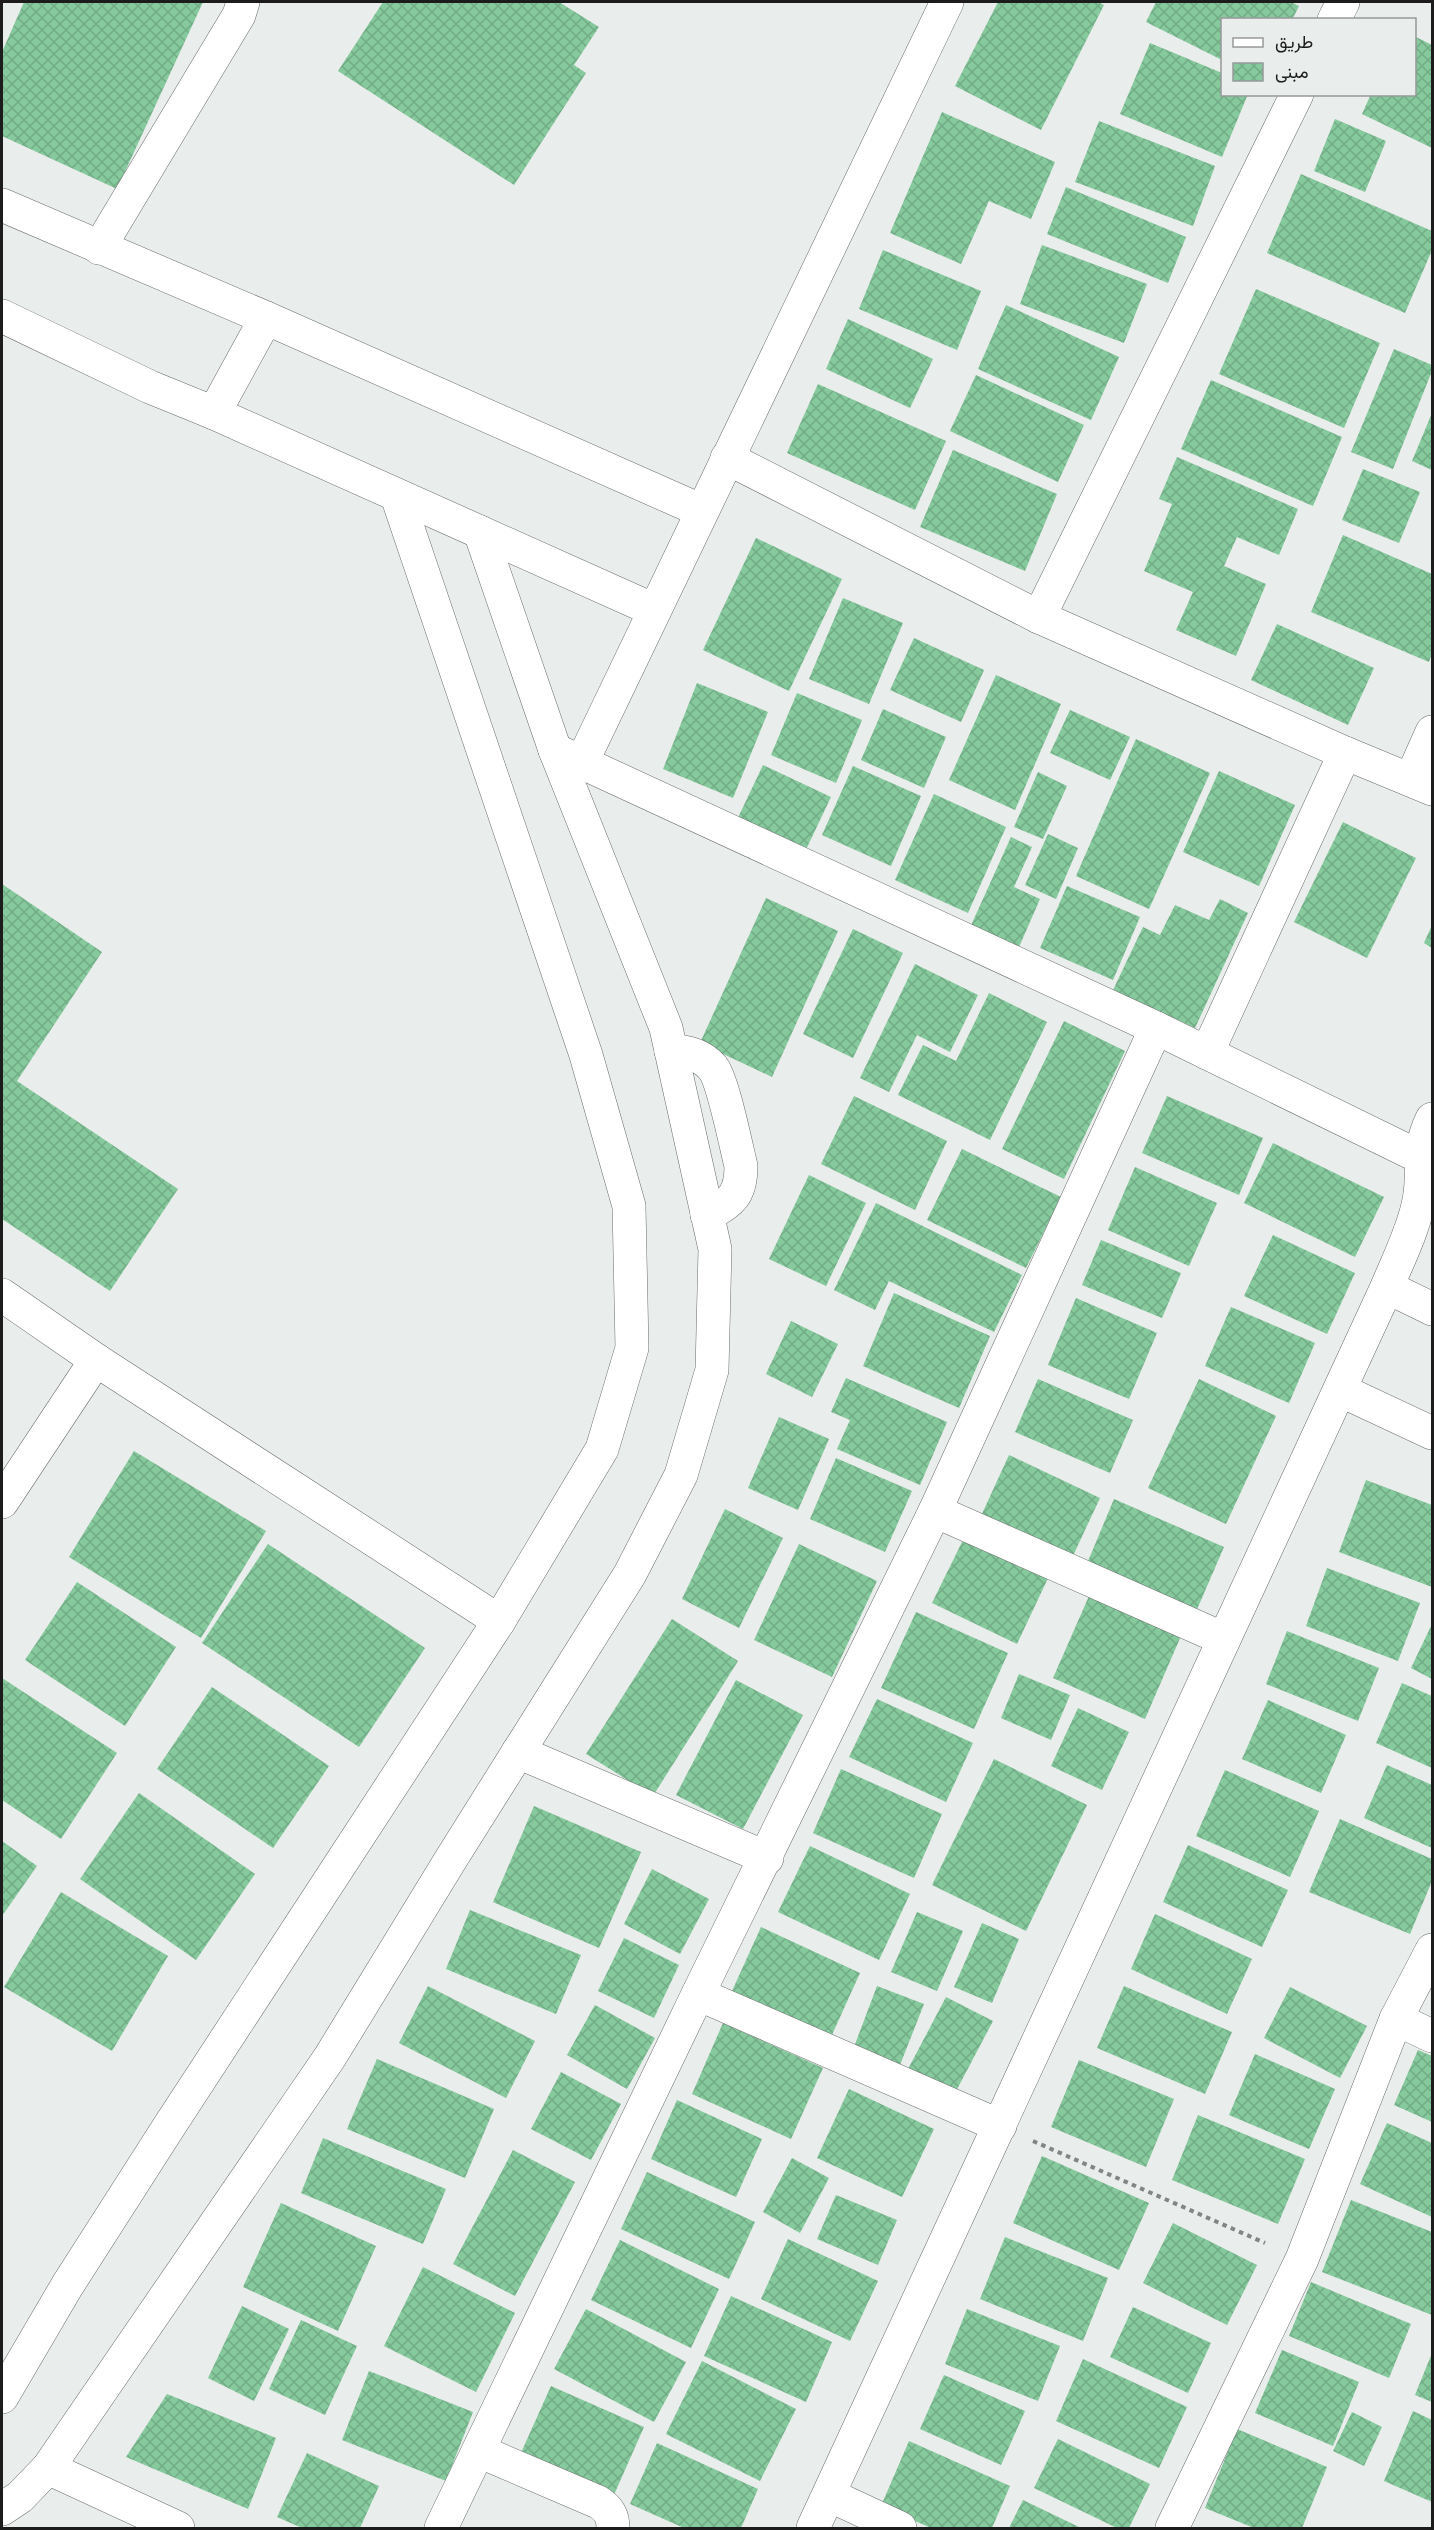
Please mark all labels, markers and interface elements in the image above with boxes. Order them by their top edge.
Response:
legend [1221,18,1416,96]
text: طريق [1275,29,1313,55]
text: مبنى [1275,59,1309,85]

